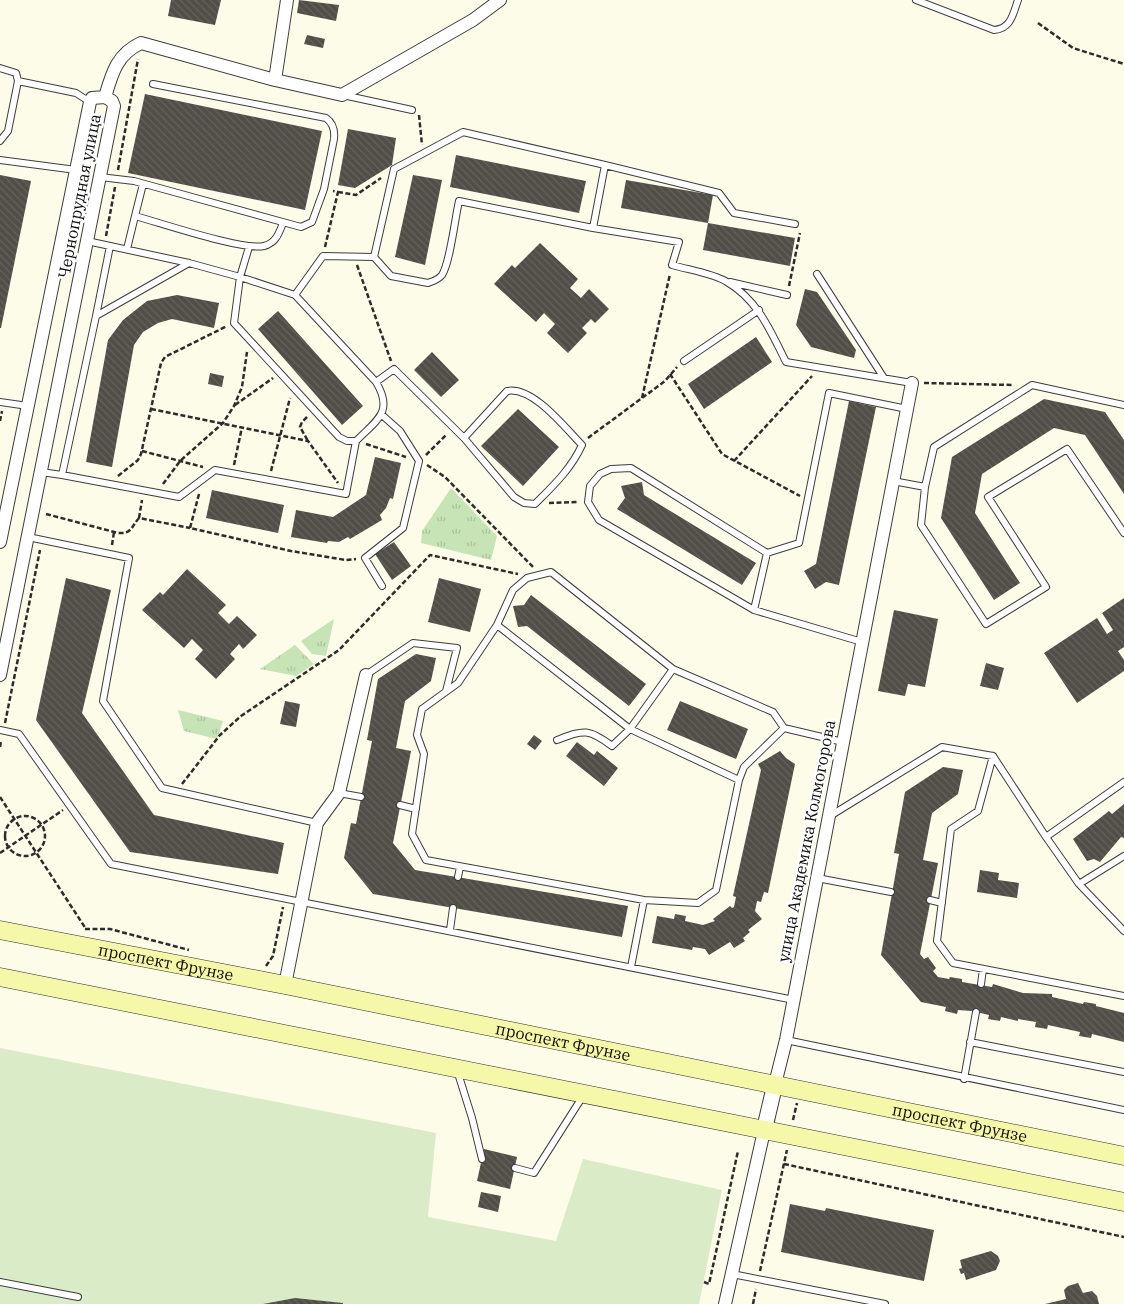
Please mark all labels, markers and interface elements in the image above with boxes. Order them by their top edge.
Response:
street label: Чернопрудная улица [53,112,105,280]
street label: улица Академика Колмогорова [773,718,839,964]
street label: проспект Фрунзе [97,939,235,985]
street label: проспект Фрунзе [494,1018,632,1065]
street label: проспект Фрунзе [891,1099,1029,1146]

